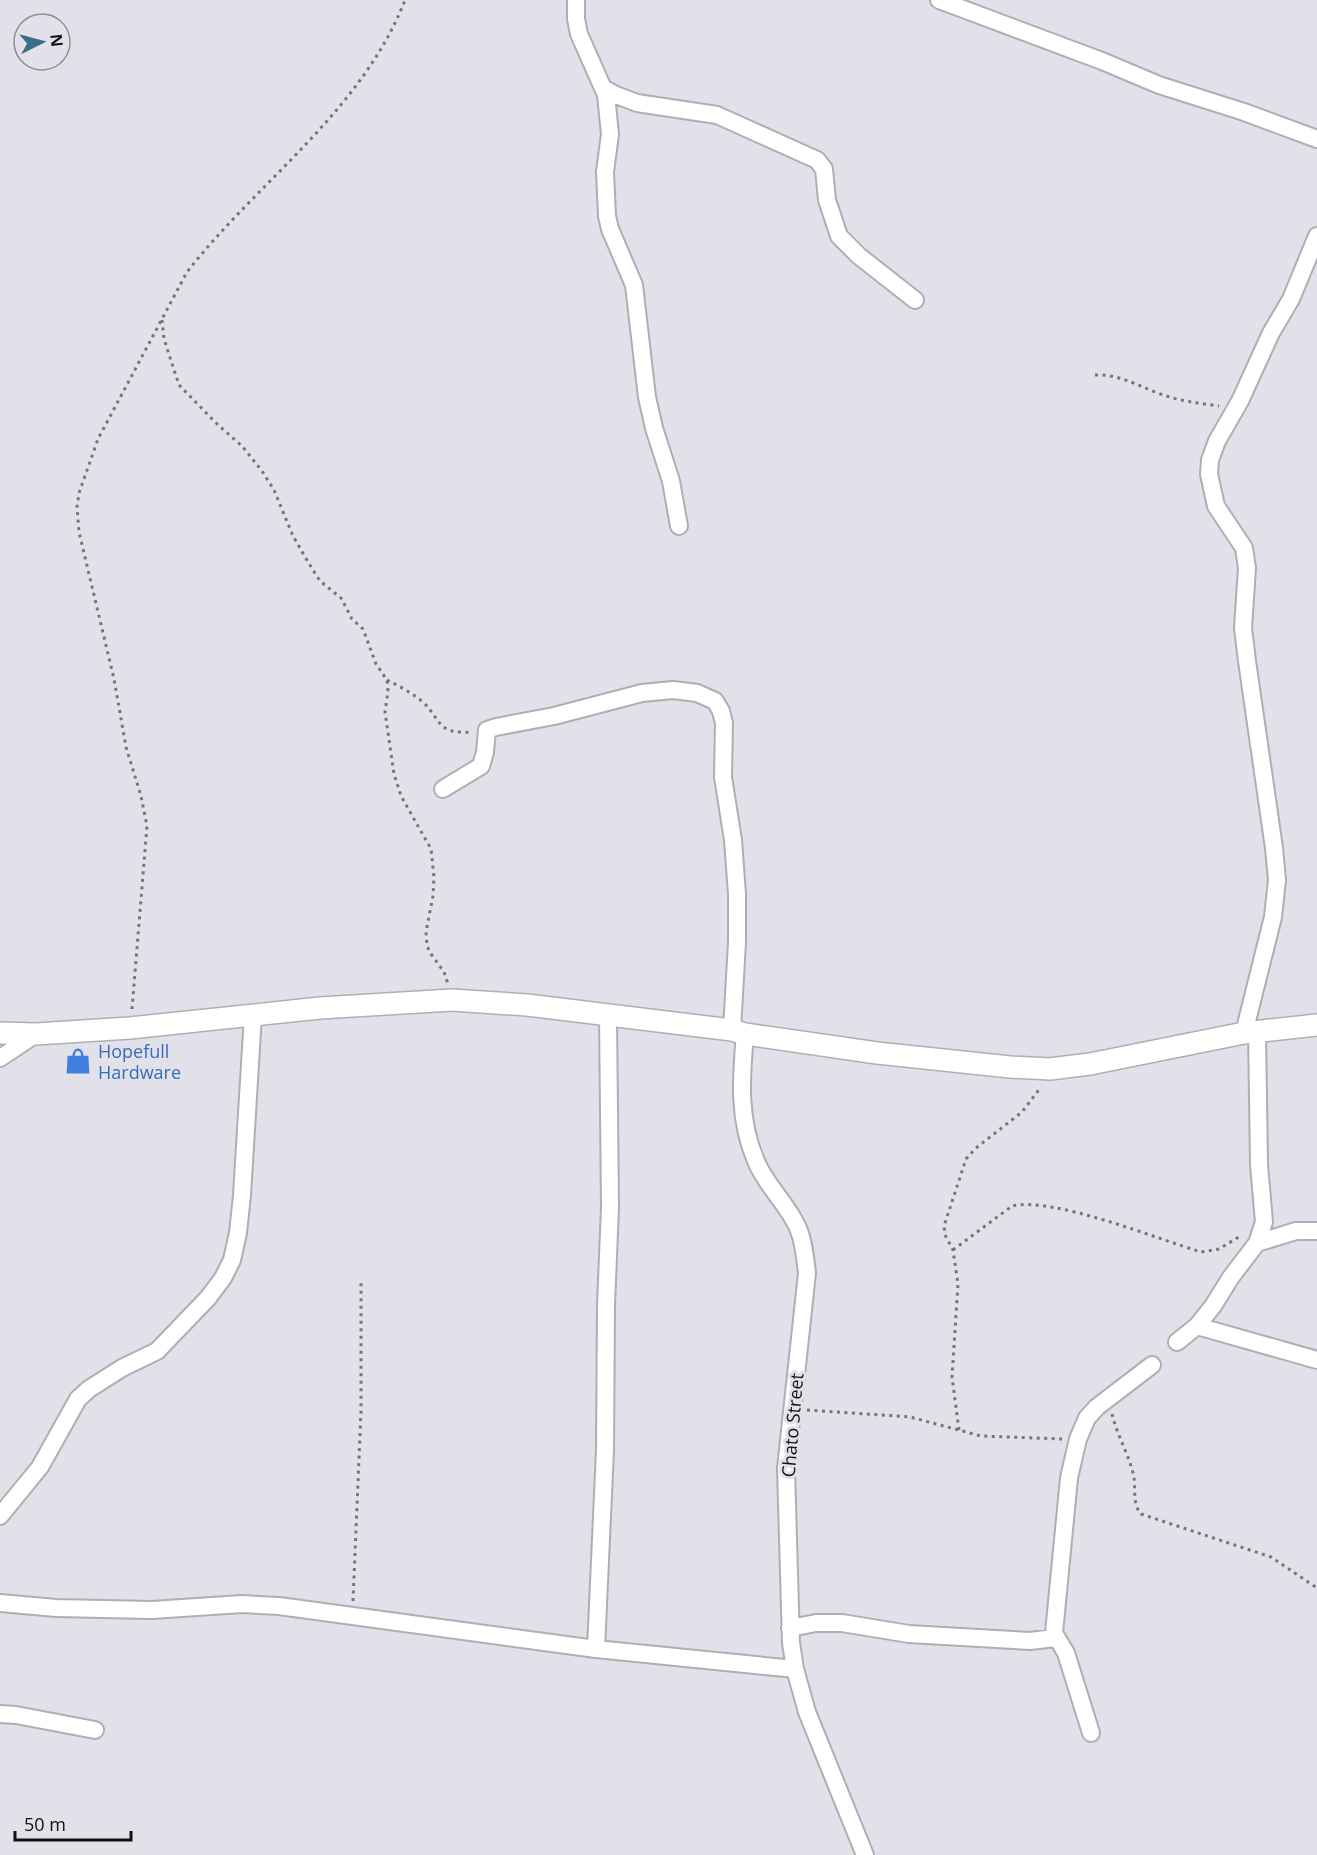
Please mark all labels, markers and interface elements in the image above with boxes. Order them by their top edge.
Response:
north arrow [12,12,72,72]
text: N [45,33,69,48]
place label: Hopefull Hardware [98,1039,181,1084]
shop icon: Hopefull Hardware [63,1046,93,1076]
street label: Chato Street [775,1372,809,1478]
scale bar [15,1804,130,1842]
text: 50 m [24,1812,66,1836]

